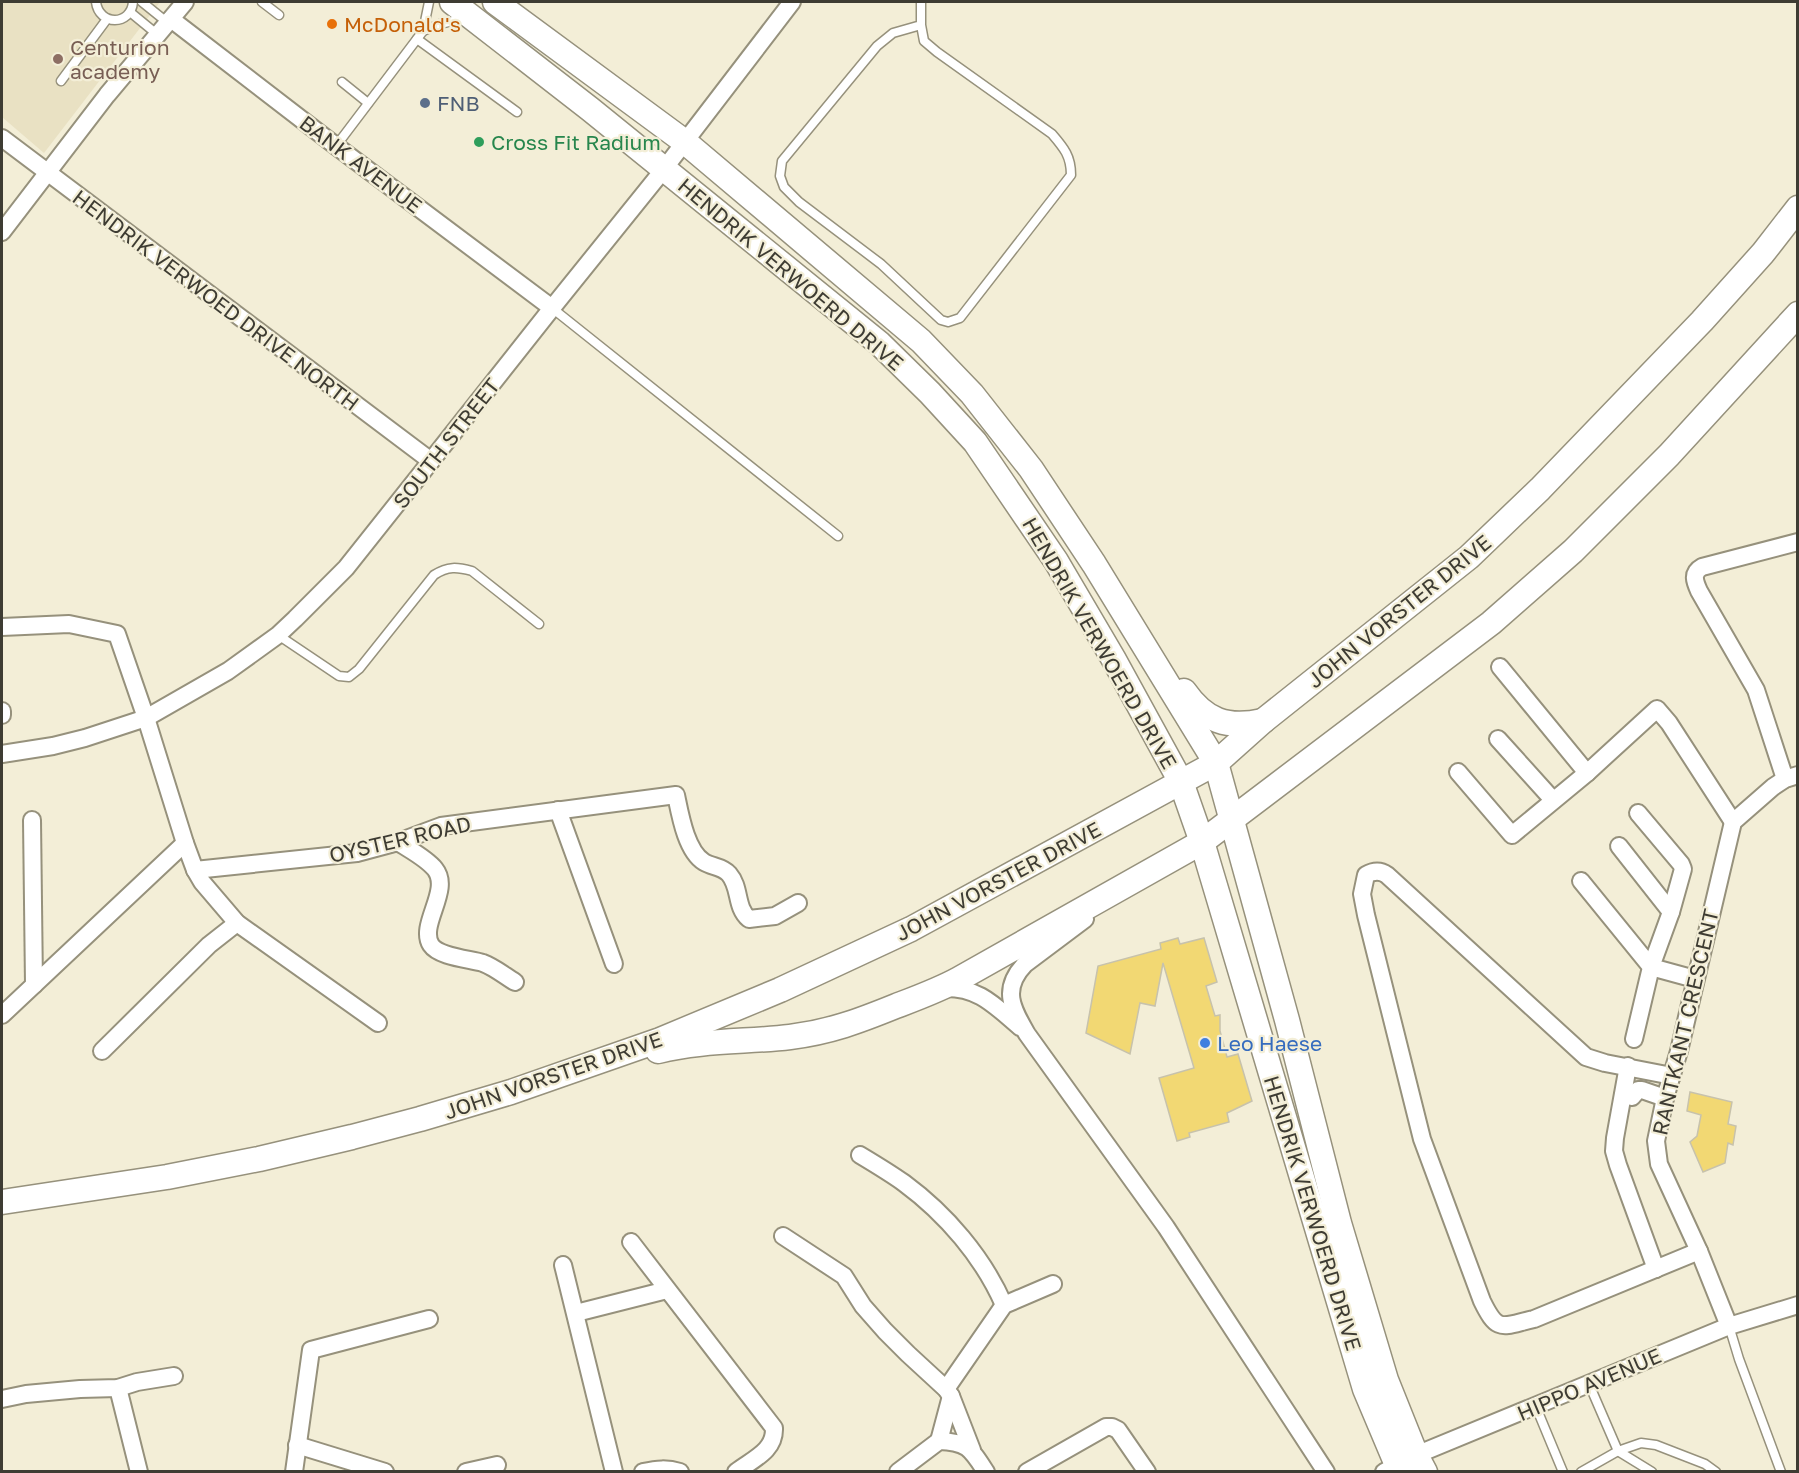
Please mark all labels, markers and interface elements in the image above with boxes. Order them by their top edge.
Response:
place label: McDonald's [344,11,461,37]
marker: McDonald's [325,17,339,31]
place label: Centurion academy [70,34,170,84]
marker: Centurion academy [51,52,65,66]
place label: FNB [437,90,480,116]
marker: FNB [418,96,432,110]
street label: BANK AVENUE [295,110,427,218]
place label: Cross Fit Radium [491,129,661,155]
marker: Cross Fit Radium [472,135,486,149]
street label: HENDRIK VERWOERD DRIVE [673,172,909,376]
street label: HENDRIK VERWOED DRIVE NORTH [68,184,364,416]
street label: SOUTH STREET [387,373,505,513]
street label: HENDRIK VERWOERD DRIVE [1017,513,1183,773]
street label: JOHN VORSTER DRIVE [1302,529,1496,693]
street label: OYSTER ROAD [327,810,473,868]
street label: JOHN VORSTER DRIVE [891,816,1105,946]
street label: RANTKANT CRESCENT [1646,906,1724,1138]
street label: JOHN VORSTER DRIVE [441,1025,665,1125]
place label: Leo Haese [1217,1030,1322,1056]
marker: Leo Haese [1198,1036,1212,1050]
street label: HENDRIK VERWOERD DRIVE [1259,1072,1367,1354]
street label: HIPPO AVENUE [1513,1342,1665,1426]

